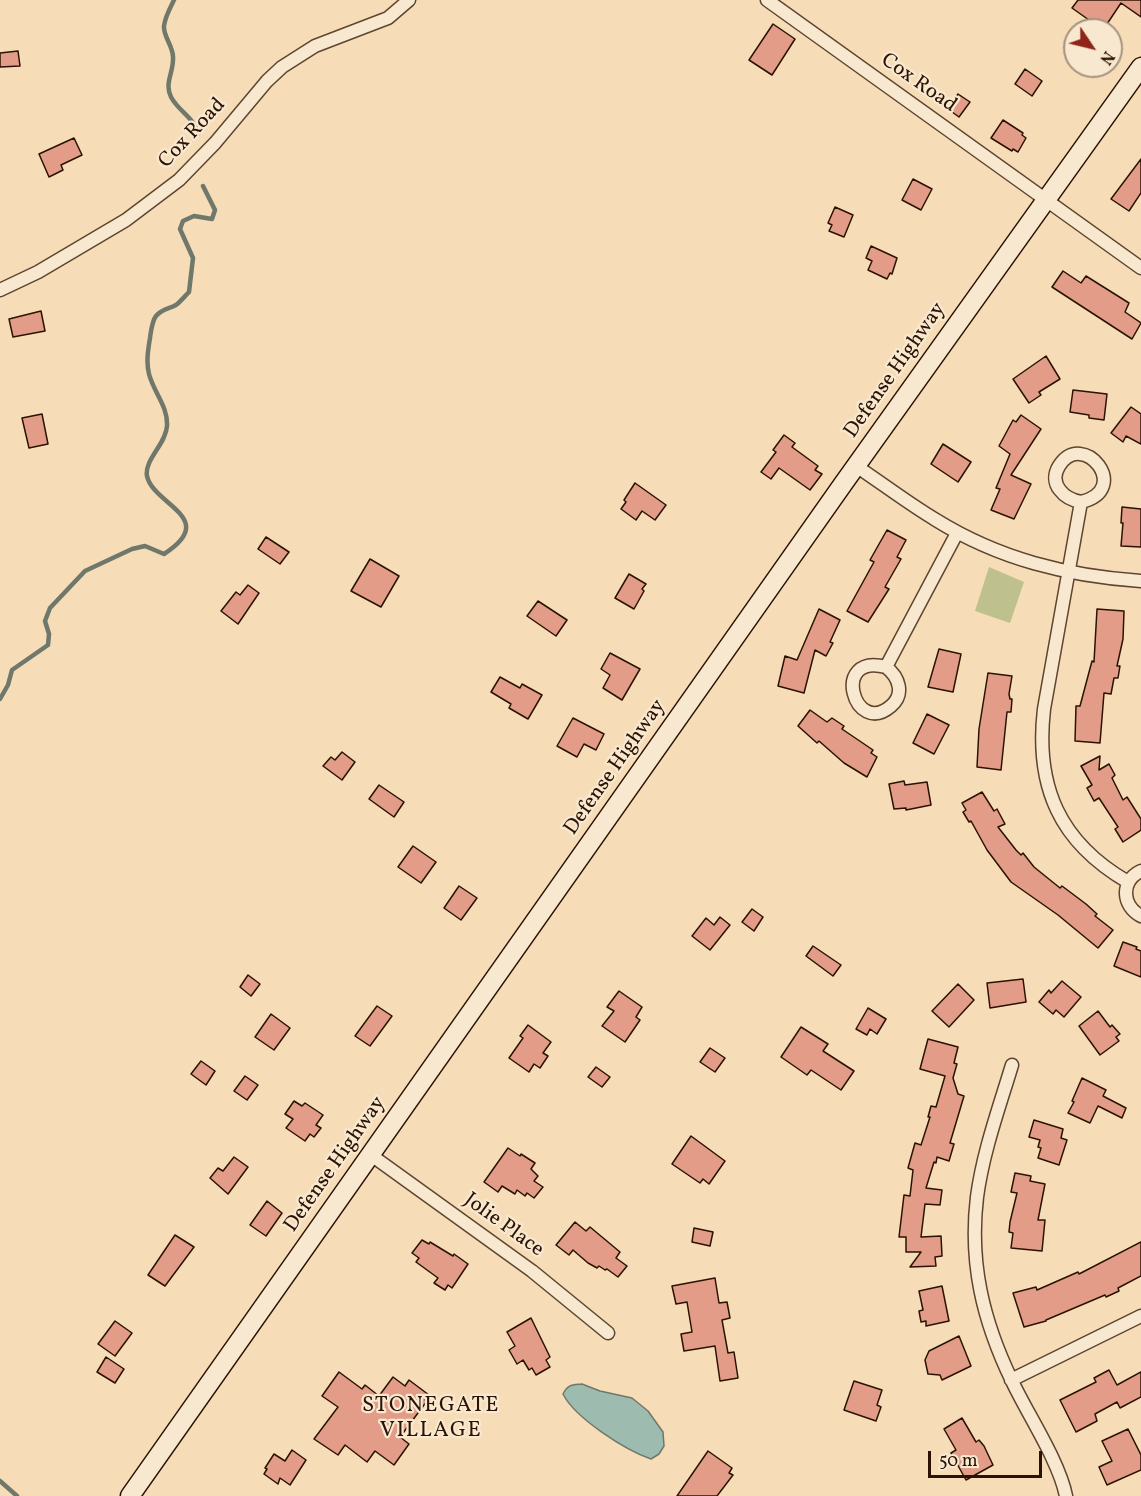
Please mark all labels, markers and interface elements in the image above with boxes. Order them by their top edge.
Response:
north arrow [1063,18,1123,78]
text: N [1094,46,1118,68]
street label: Cox Road [875,49,961,119]
street label: Cox Road [154,94,232,174]
street label: Defense Highway [840,298,952,444]
street label: Defense Highway [560,695,672,841]
street label: Defense Highway [280,1092,392,1238]
street label: Jolie Place [458,1189,548,1263]
district label: STONEGATE VILLAGE [362,1394,500,1446]
scale bar [931,1439,1045,1477]
text: 50 m [939,1449,978,1474]

